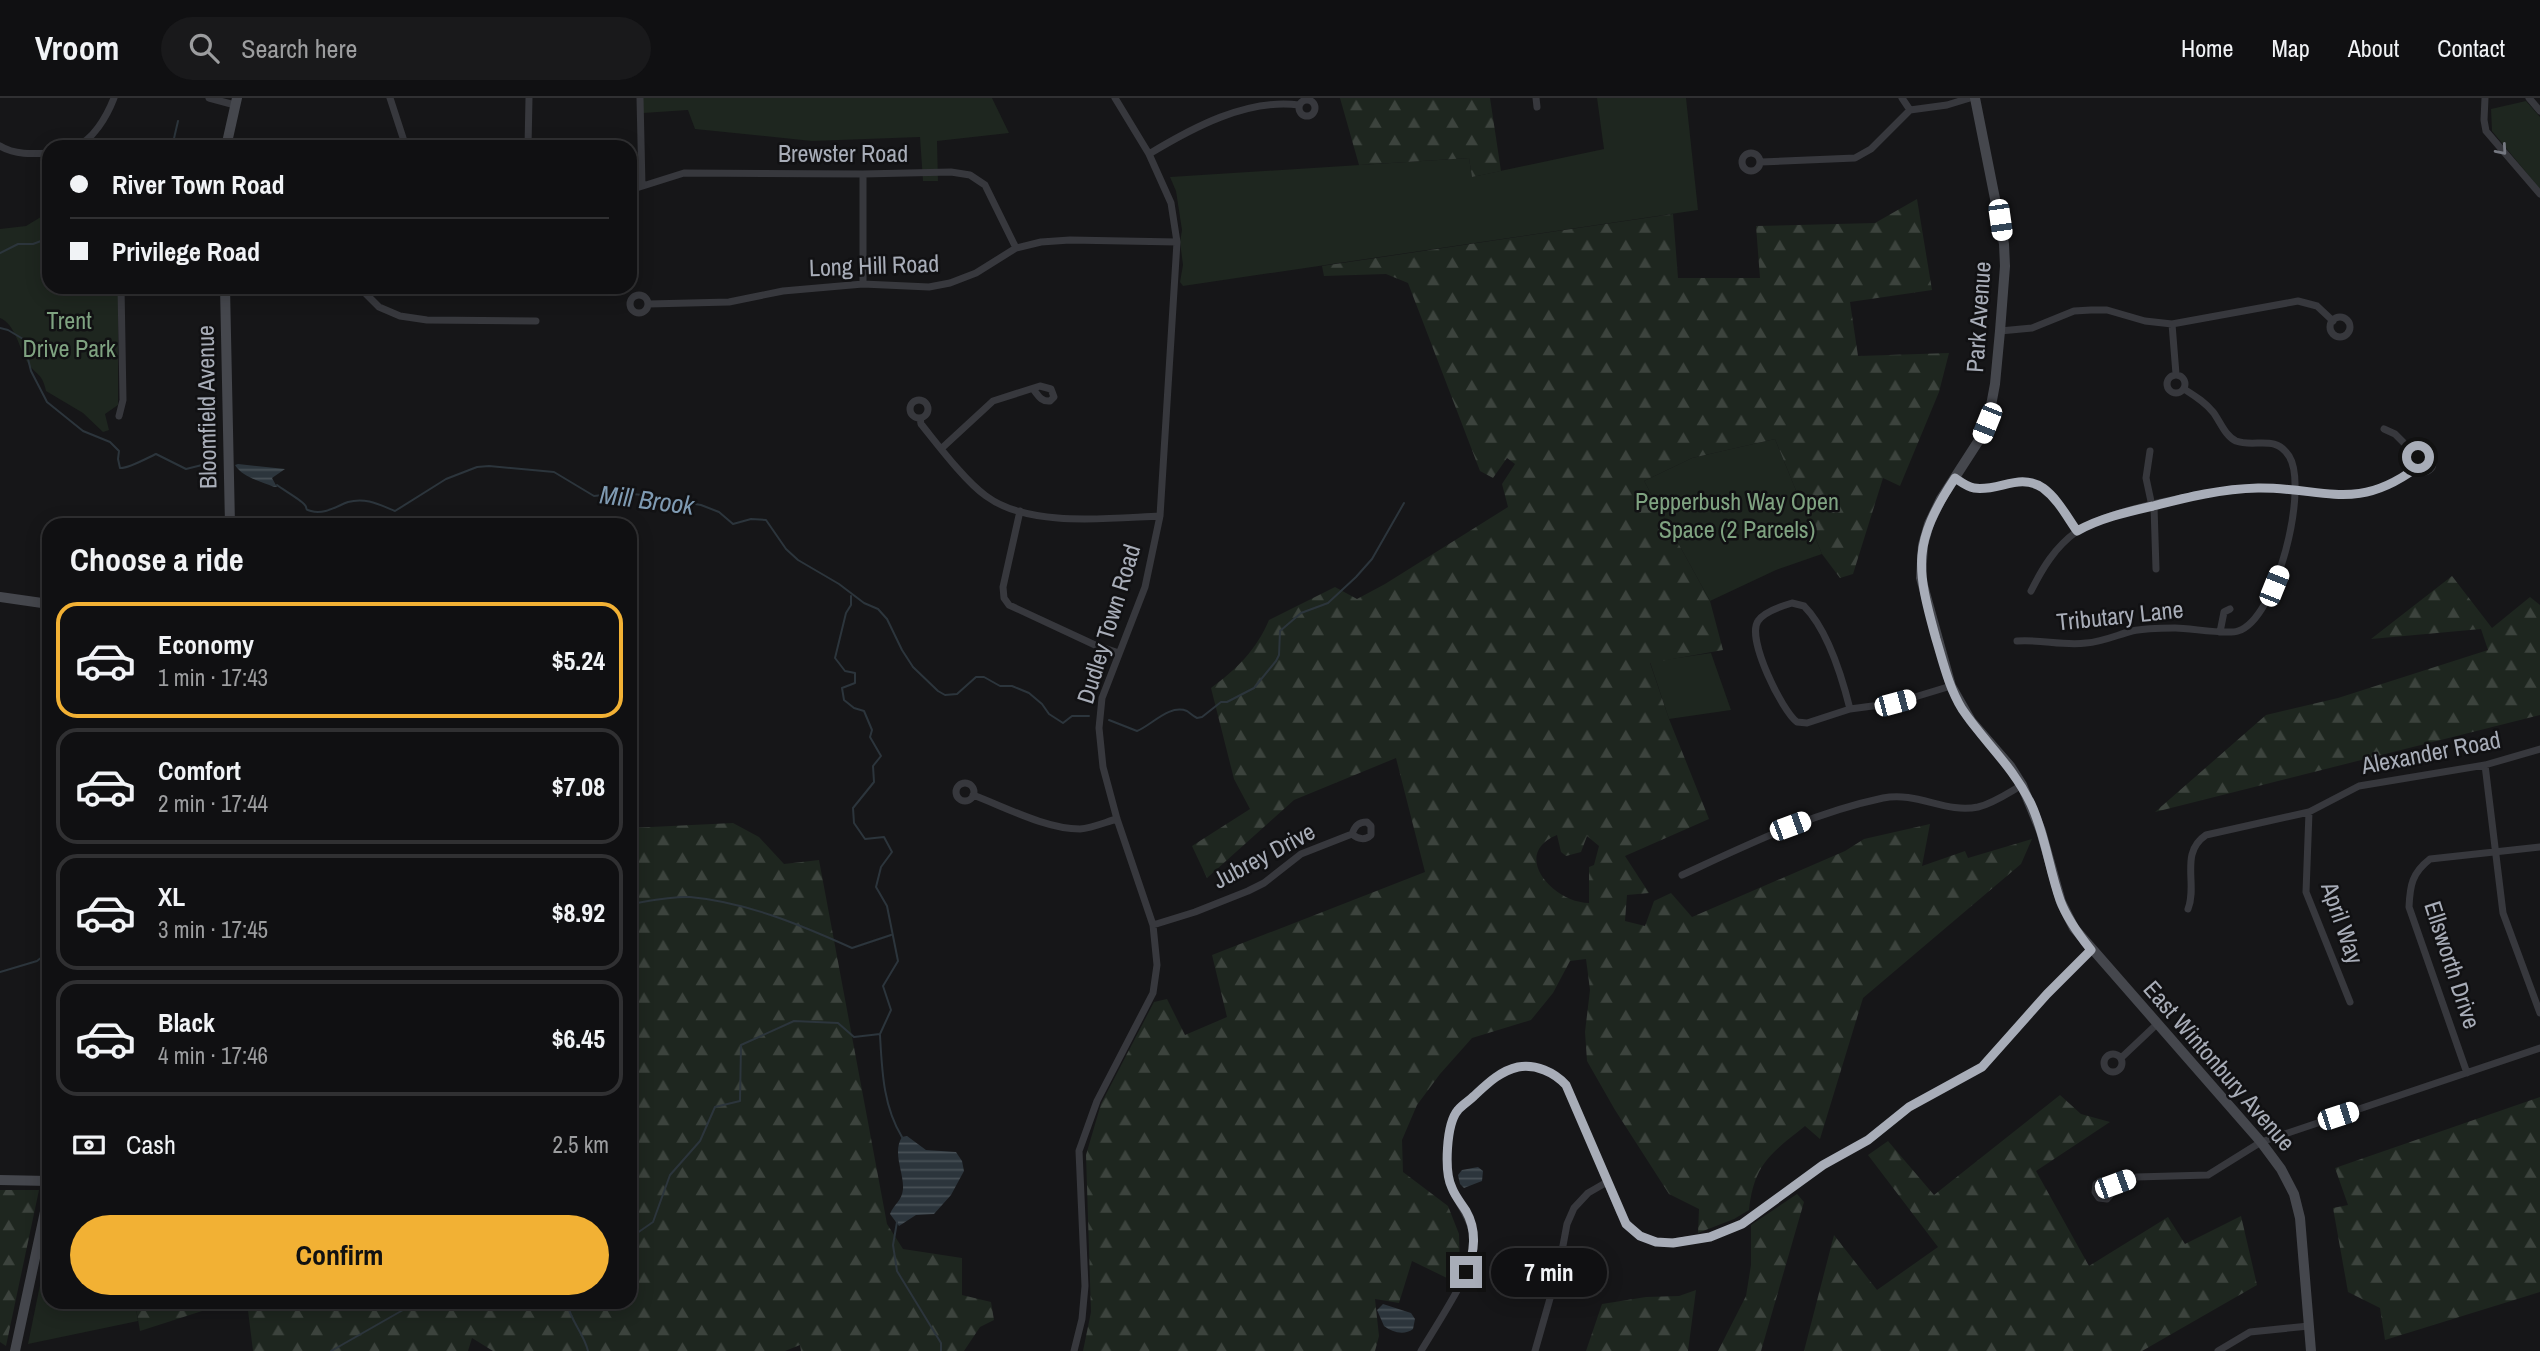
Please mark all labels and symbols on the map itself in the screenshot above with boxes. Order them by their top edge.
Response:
street label: Brewster Road [778,137,908,169]
one-way arrow [2494,142,2506,155]
car [1987,198,2014,242]
street label: Long Hill Road [808,247,940,283]
street label: Park Avenue [1958,260,1998,374]
park label: Trent Drive Park [23,304,116,364]
street label: Bloomfield Avenue [189,325,223,489]
car [1970,400,2005,446]
route start [2402,441,2434,473]
water label: Mill Brook [598,476,698,523]
park label: Pepperbush Way Open Space (2 Parcels) [1635,485,1839,545]
street label: Dudley Town Road [1069,540,1147,707]
car [2257,563,2292,609]
street label: Tributary Lane [2055,592,2185,638]
car [1872,687,1919,719]
street label: Alexander Road [2358,723,2503,781]
car [1767,809,1814,843]
street label: Jubrey Drive [1207,815,1320,895]
street label: April Way [2314,877,2372,968]
street label: Ellsworth Drive [2417,897,2489,1033]
street label: East Wintonbury Avenue [2137,973,2303,1157]
car [2315,1100,2362,1132]
car [2092,1167,2139,1201]
callout: 7 min [1490,1248,1606,1296]
route end [1450,1256,1482,1288]

